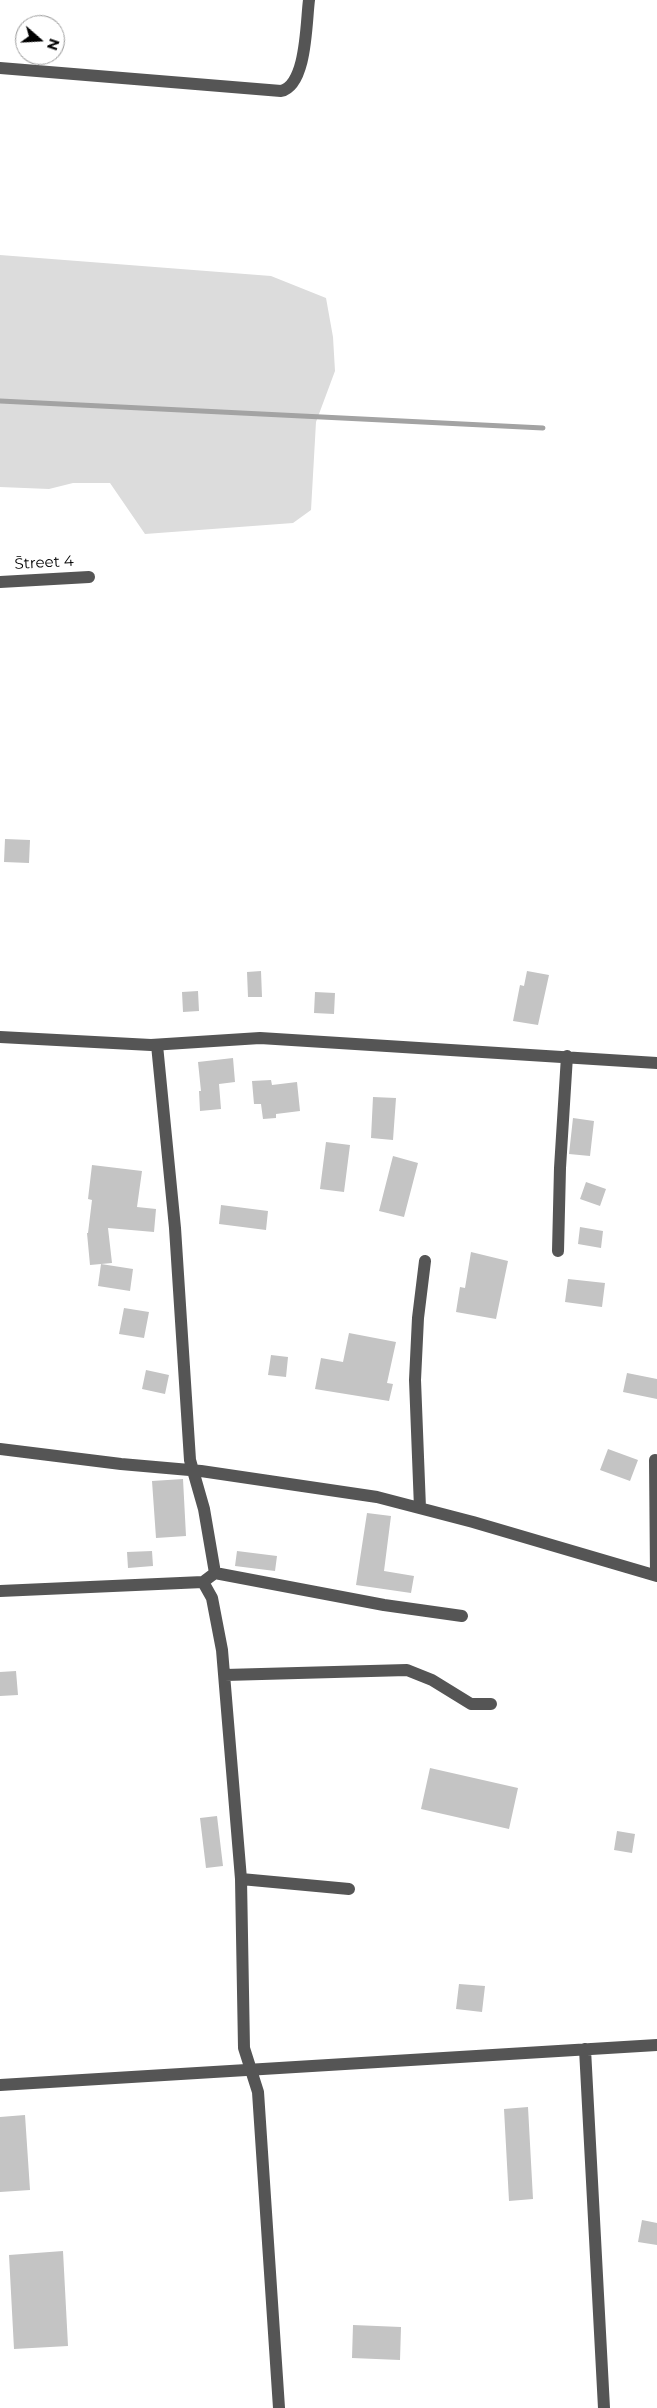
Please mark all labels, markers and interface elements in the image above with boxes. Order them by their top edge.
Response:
north arrow [15,15,65,65]
text: N [43,36,64,53]
street label: S̄treet 4 [14,552,74,574]

